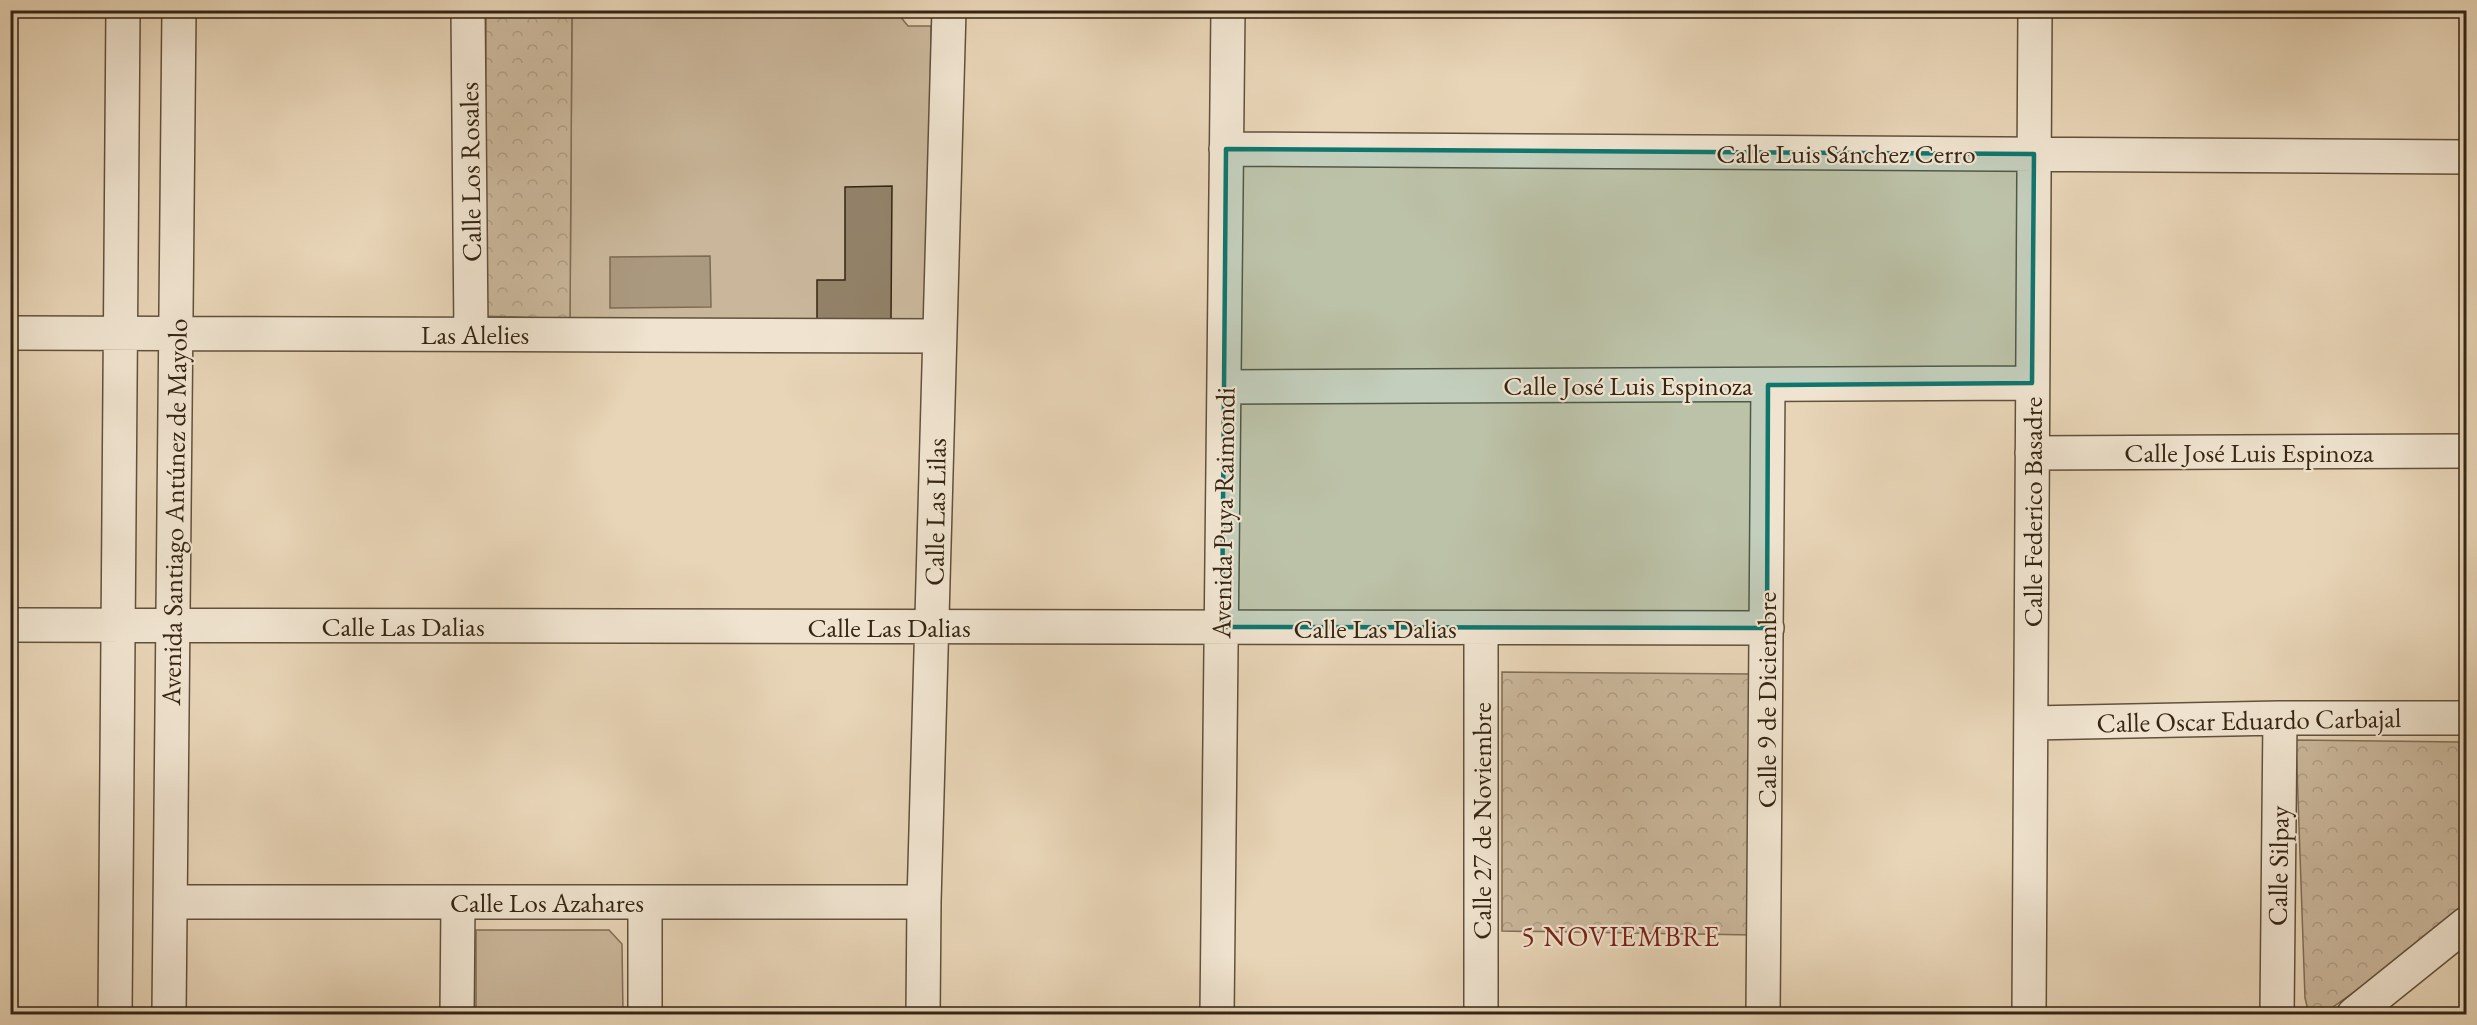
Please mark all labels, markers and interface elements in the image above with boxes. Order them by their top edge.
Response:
street label: Calle Los Rosales [451,82,489,262]
street label: Calle Luis Sánchez Cerro [1716,136,1976,171]
street label: Las Alelies [421,317,529,352]
street label: Avenida Santiago Antúnez de Mayolo [153,318,195,707]
street label: Calle José Luis Espinoza [1503,368,1753,403]
street label: Avenida Puya Raimondi [1203,387,1243,640]
street label: Calle Federico Basadre [2015,397,2050,627]
street label: Calle José Luis Espinoza [2124,435,2374,470]
street label: Calle Las Lilas [916,438,954,586]
street label: Calle 9 de Diciembre [1749,592,1784,808]
street label: Calle Las Dalias [321,609,485,644]
street label: Calle Las Dalias [807,610,971,645]
street label: Calle Las Dalias [1293,611,1457,646]
street label: Calle Oscar Eduardo Carbajal [2096,700,2402,740]
street label: Calle 27 de Noviembre [1464,702,1499,940]
street label: Calle Silpay [2259,805,2297,926]
street label: Calle Los Azahares [450,885,644,920]
district label: 5 NOVIEMBRE [1521,918,1721,954]

